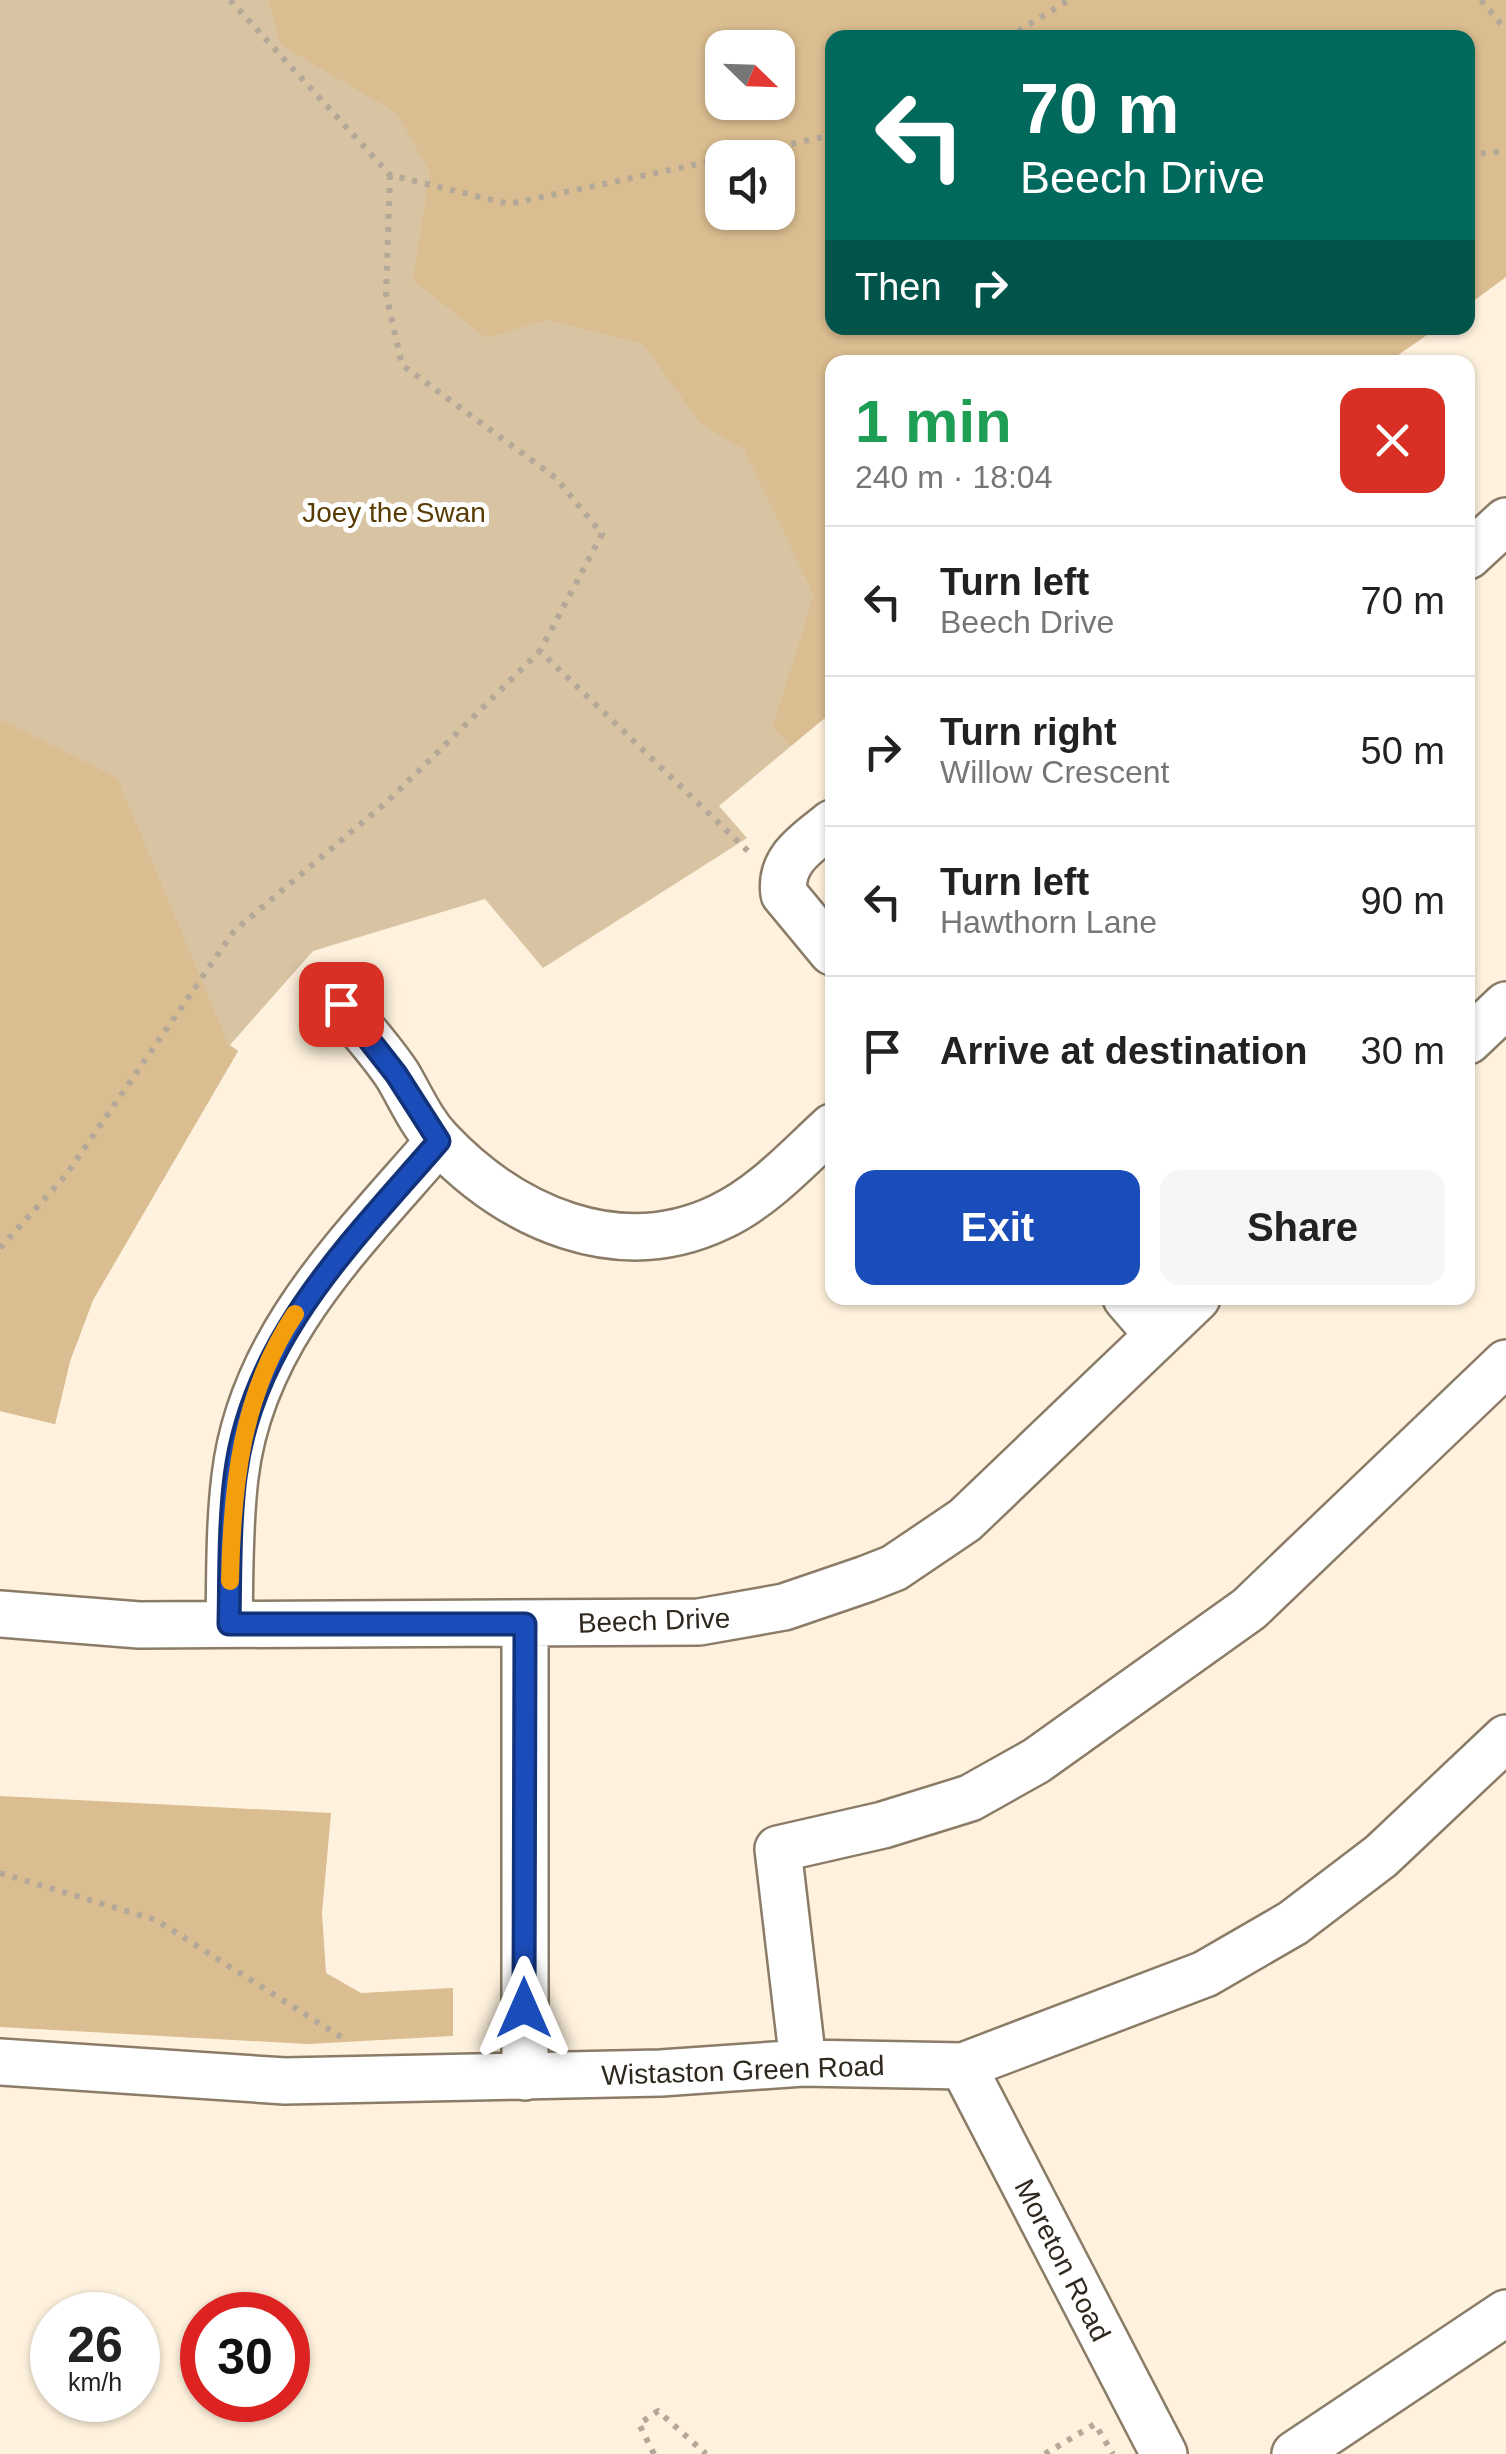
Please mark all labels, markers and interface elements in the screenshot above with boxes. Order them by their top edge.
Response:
north arrow [705,30,795,120]
map controls [705,30,795,230]
icon: left [855,70,985,200]
text: 70 m [1020,70,1180,148]
button: sound [705,140,795,230]
text: Beech Drive [1020,152,1265,203]
icon: right [962,260,1017,315]
text: Then [855,266,942,308]
text: 1 min [855,388,1012,455]
button: close [1340,388,1445,493]
text: 240 m · 18:04 [855,459,1052,495]
park label: Joey the Swan [302,497,486,528]
text: Turn left [940,561,1089,603]
icon: left [855,574,910,629]
text: 70 m [1361,580,1445,622]
text: Beech Drive [940,604,1114,640]
text: Turn right [940,711,1117,753]
icon: right [855,724,910,779]
text: 50 m [1361,730,1445,772]
text: Willow Crescent [940,754,1169,790]
text: Turn left [940,861,1089,903]
icon: left [855,874,910,929]
text: 90 m [1361,880,1445,922]
text: Hawthorn Lane [940,904,1157,940]
pin [299,962,384,1047]
icon: arrive [314,977,369,1032]
icon: arrive [855,1024,910,1079]
text: Arrive at destination [940,1030,1307,1072]
text: 30 m [1361,1030,1445,1072]
button: Exit [855,1170,1140,1285]
button: Share [1160,1170,1445,1285]
street label: Beech Drive [577,1602,731,1639]
position arrow [472,1956,576,2060]
street label: Wistaston Green Road [601,2050,885,2091]
street label: Moreton Road [1008,2174,1117,2346]
speed limit sign: 30 [180,2292,310,2422]
text: 26 [67,2317,123,2373]
text: km/h [68,2368,122,2396]

